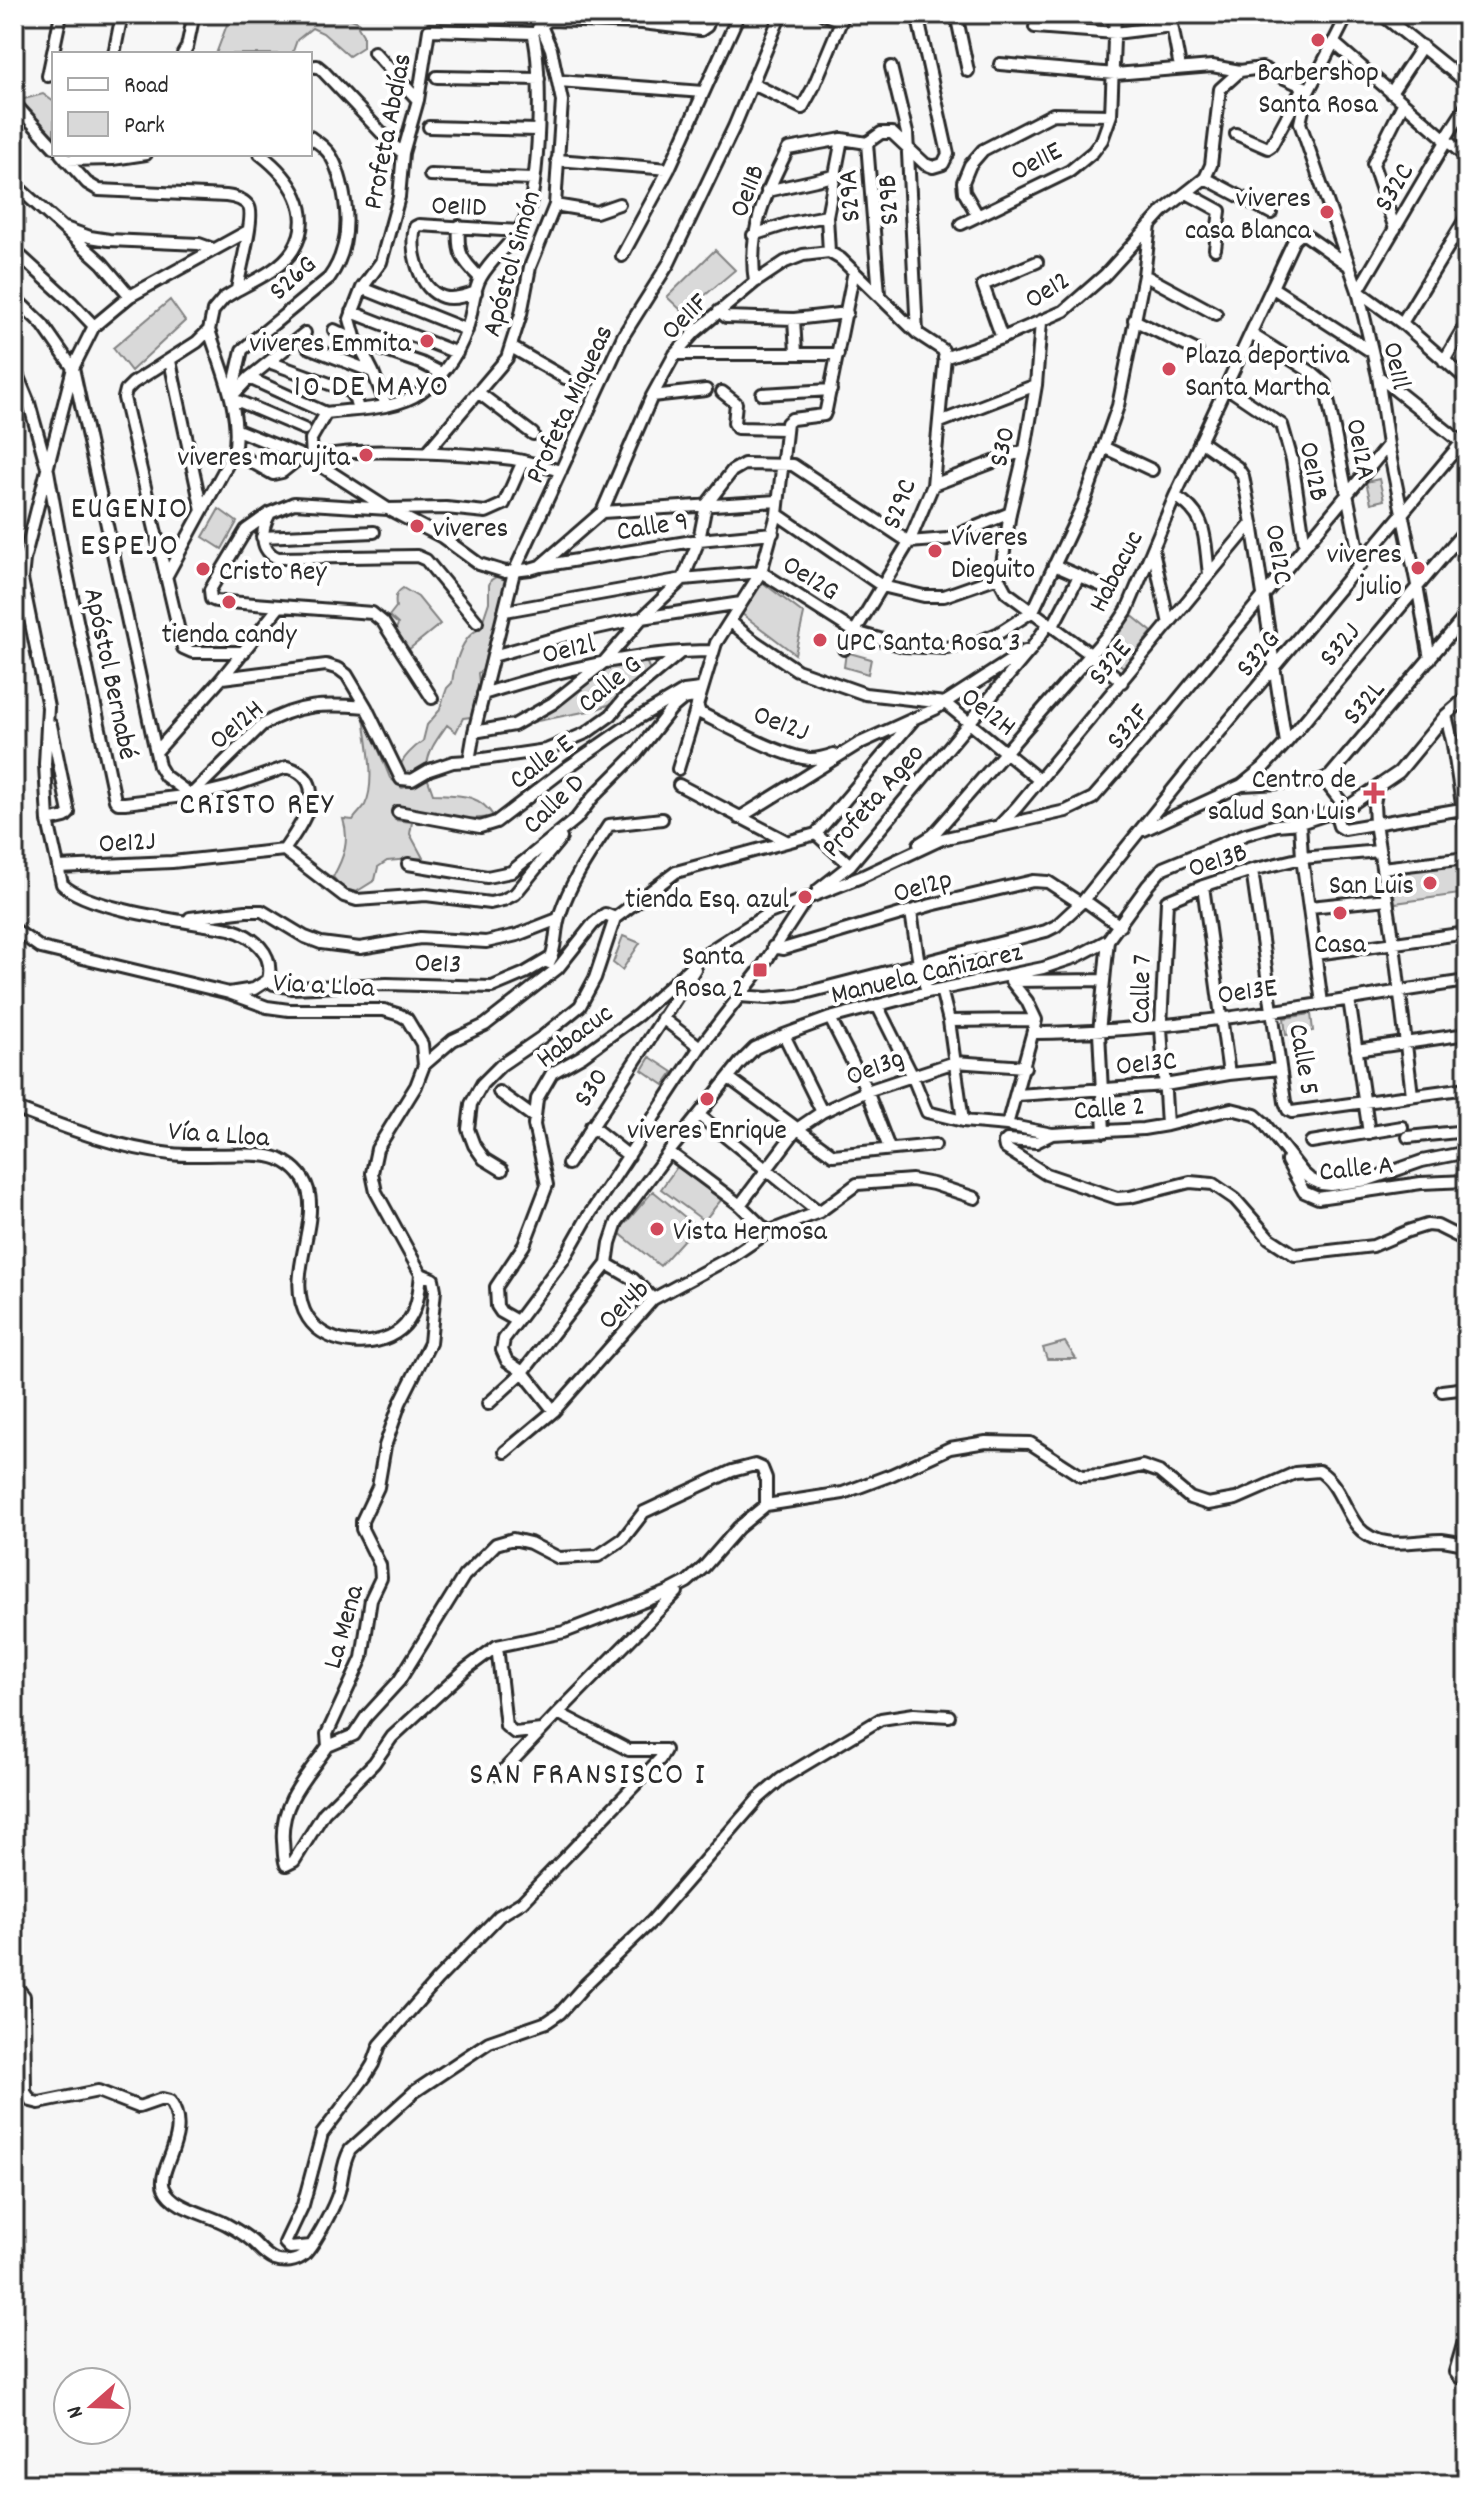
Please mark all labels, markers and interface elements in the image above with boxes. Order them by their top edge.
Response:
marker: Barbershop Santa Rosa [1309,31,1327,49]
street label: Profeta Abdías [355,50,425,213]
legend [52,52,312,156]
place label: Barbershop Santa Rosa [1257,55,1379,127]
text: Road [124,70,169,104]
text: Park [124,110,165,144]
street label: Oe11E [1004,133,1071,194]
street label: S32C [1366,156,1427,221]
street label: Oe11B [721,159,778,224]
street label: S29A [830,168,874,223]
street label: S29B [870,173,912,226]
place label: viveres casa Blanca [1185,181,1312,253]
street label: Apóstol Simón [474,187,554,342]
street label: Oe11D [431,188,487,230]
marker: viveres casa Blanca [1318,203,1336,221]
street label: S26G [261,247,327,312]
street label: Oe12 [1018,263,1079,322]
street label: Oe11F [654,285,720,351]
street label: Profeta Miqueas [517,319,626,491]
place label: viveres Emmita [250,326,412,366]
marker: viveres Emmita [418,332,436,350]
place label: Plaza deportiva Santa Martha [1185,338,1350,410]
street label: Oe11l [1370,339,1419,394]
marker: Plaza deportiva Santa Martha [1160,360,1178,378]
district label: 10 DE MAYO [294,366,450,412]
street label: Oe12A [1333,416,1384,484]
street label: S30 [981,423,1029,471]
street label: Oe12B [1286,439,1336,505]
place label: viveres marujita [178,440,351,480]
marker: viveres marujita [357,446,375,464]
street label: S29C [874,474,930,536]
district label: EUGENIO ESPEJO [71,488,189,571]
street label: Calle 9 [614,504,691,554]
place label: viveres [433,511,508,551]
marker: viveres [408,517,426,535]
place label: Víveres Dieguito [951,520,1035,592]
street label: Oe12C [1252,522,1301,588]
street label: Habacuc [1081,524,1156,620]
place label: viveres julio [1327,537,1402,609]
marker: Víveres Dieguito [926,542,944,560]
street label: Oe12G [773,547,846,613]
place label: Cristo Rey [219,554,327,594]
marker: viveres julio [1409,559,1427,577]
marker: Cristo Rey [194,560,212,578]
street label: Apóstol Bernabé [70,585,146,764]
marker: tienda candy [220,593,238,611]
street label: S32J [1311,615,1372,677]
place label: tienda candy [161,617,297,657]
street label: S32G [1228,623,1292,688]
place label: UPC Santa Rosa 3 [836,625,1021,665]
street label: Oe12l [539,626,600,677]
marker: UPC Santa Rosa 3 [811,631,829,649]
street label: S32E [1081,632,1143,696]
street label: Calle G [570,647,652,725]
street label: S32L [1335,673,1397,736]
street label: Oe12H [951,679,1023,749]
street label: Oe12H [202,692,274,762]
street label: S32F [1099,696,1161,760]
street label: Oe12J [746,697,814,755]
street label: Calle E [502,726,584,802]
street label: Profeta Ageo [814,736,936,868]
place label: Centro de salud San Luis [1208,762,1356,834]
street label: Calle D [515,766,596,846]
marker: Centro de salud San Luis [1363,782,1385,804]
district label: CRISTO REY [179,784,335,830]
street label: Oe12J [98,824,157,866]
street label: Oe13B [1184,834,1253,891]
street label: Oe12p [889,861,958,916]
place label: San Luis [1329,868,1414,908]
marker: San Luis [1421,874,1439,892]
place label: tienda Esq. azul [625,882,789,922]
marker: tienda Esq. azul [796,888,814,906]
marker: Casa [1331,904,1349,922]
place label: Casa [1314,927,1367,967]
street label: Manuela Cañizarez [828,934,1027,1017]
place label: Santa Rosa 2 [674,939,745,1011]
street label: Oe13 [414,945,462,987]
street label: Calle 7 [1123,954,1165,1024]
marker: Santa Rosa 2 [751,961,769,979]
street label: Via a Lloa [272,965,376,1011]
street label: Oe13E [1215,970,1280,1018]
street label: Habacuc [529,996,623,1080]
street label: Calle 5 [1275,1021,1327,1099]
street label: Oe13g [841,1040,911,1099]
street label: Oe13C [1114,1043,1179,1089]
street label: S30 [566,1061,621,1116]
street label: Calle 2 [1072,1089,1146,1133]
marker: viveres Enrique [698,1090,716,1108]
street label: Vía a Lloa [167,1113,271,1161]
place label: viveres Enrique [627,1113,787,1153]
street label: Calle A [1317,1147,1396,1195]
place label: Vista Hermosa [673,1214,828,1254]
marker: Vista Hermosa [648,1220,666,1238]
street label: Oe14b [591,1272,660,1341]
street label: La Mena [315,1580,377,1674]
district label: SAN FRANSISCO I [469,1754,707,1800]
north arrow [52,2366,132,2446]
text: N [60,2401,93,2422]

